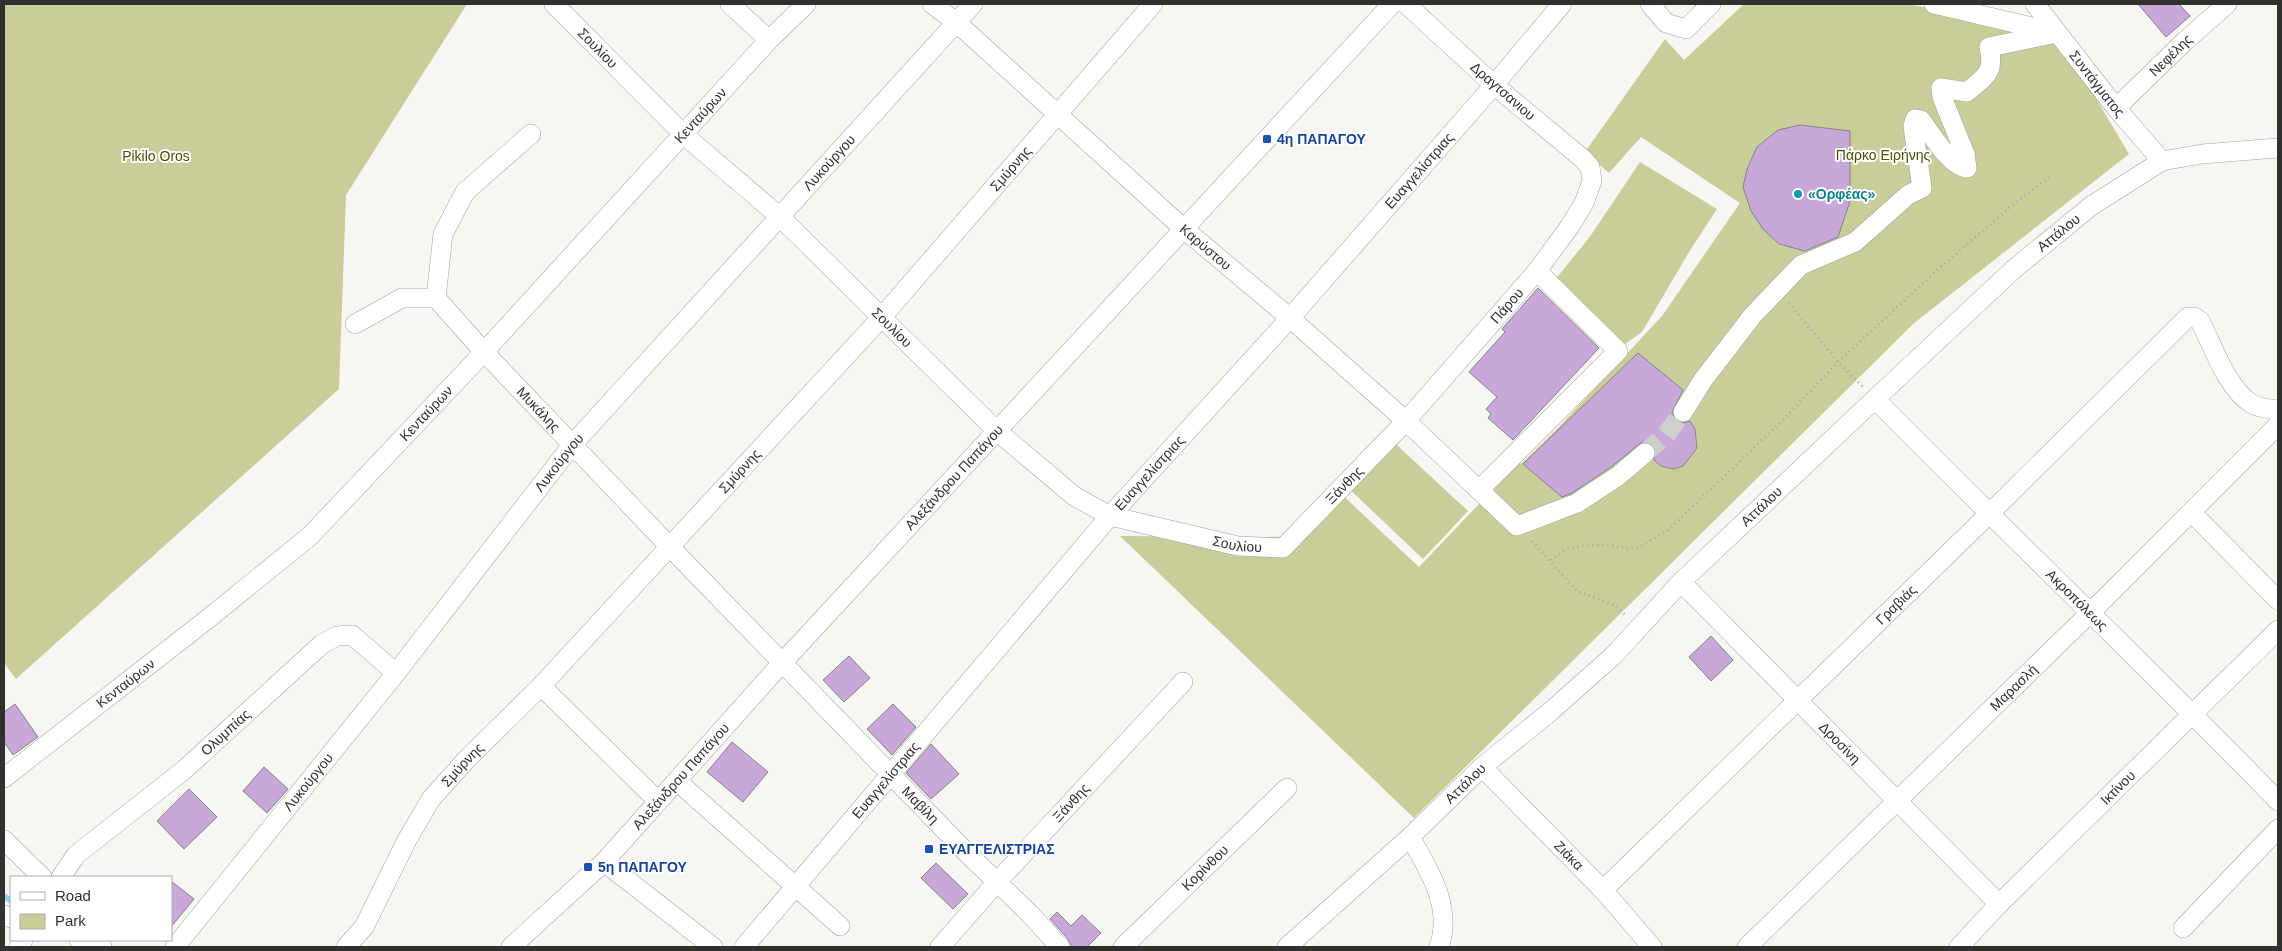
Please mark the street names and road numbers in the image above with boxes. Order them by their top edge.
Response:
street label: Σουλίου [574,25,621,71]
street label: Νεφέλης [2146,31,2195,79]
street label: Συντάγματος [2066,47,2128,120]
street label: Δραγτσανιου [1468,59,1538,123]
street label: Κενταύρων [671,84,730,146]
street label: Ευαγγελίστριας [1382,129,1457,212]
street label: Λυκούργου [800,131,858,194]
street label: Σμύρνης [987,143,1034,194]
street label: Αττάλου [2034,211,2083,255]
street label: Καρύστου [1176,221,1234,273]
street label: Πάρου [1487,285,1526,327]
street label: Σουλίου [869,304,915,351]
street label: Κενταύρων [396,383,456,444]
street label: Μυκάλης [514,384,564,435]
street label: Αλεξάνδρου Παπάγου [901,422,1006,533]
street label: Λυκούργου [531,430,587,495]
street label: Ευαγγελίστριας [1111,432,1188,513]
street label: Σμύρνης [716,446,764,496]
street label: Ξάνθης [1322,462,1366,507]
street label: Αττάλου [1737,483,1785,529]
street label: Σουλίου [1211,532,1262,555]
street label: Ακροπόλεως [2043,566,2111,634]
street label: Γραβιάς [1873,581,1920,628]
street label: Κενταύρων [93,656,158,711]
street label: Μαρασλή [1987,661,2040,714]
street label: Ολυμπίας [197,706,253,759]
street label: Δροσίνη [1816,719,1864,767]
street label: Αλεξάνδρου Παπάγου [629,720,732,833]
street label: Ευαγγελίστριας [849,738,923,822]
street label: Σμύρνης [438,739,487,790]
street label: Λυκούργου [280,750,336,814]
street label: Αττάλου [1441,760,1489,807]
street label: Ικτίνου [2097,767,2138,808]
street label: Ξάνθης [1049,780,1093,825]
street label: Μαβίλη [899,783,942,827]
street label: Ζιάκα [1551,837,1587,873]
street label: Κορίνθου [1178,842,1231,894]

